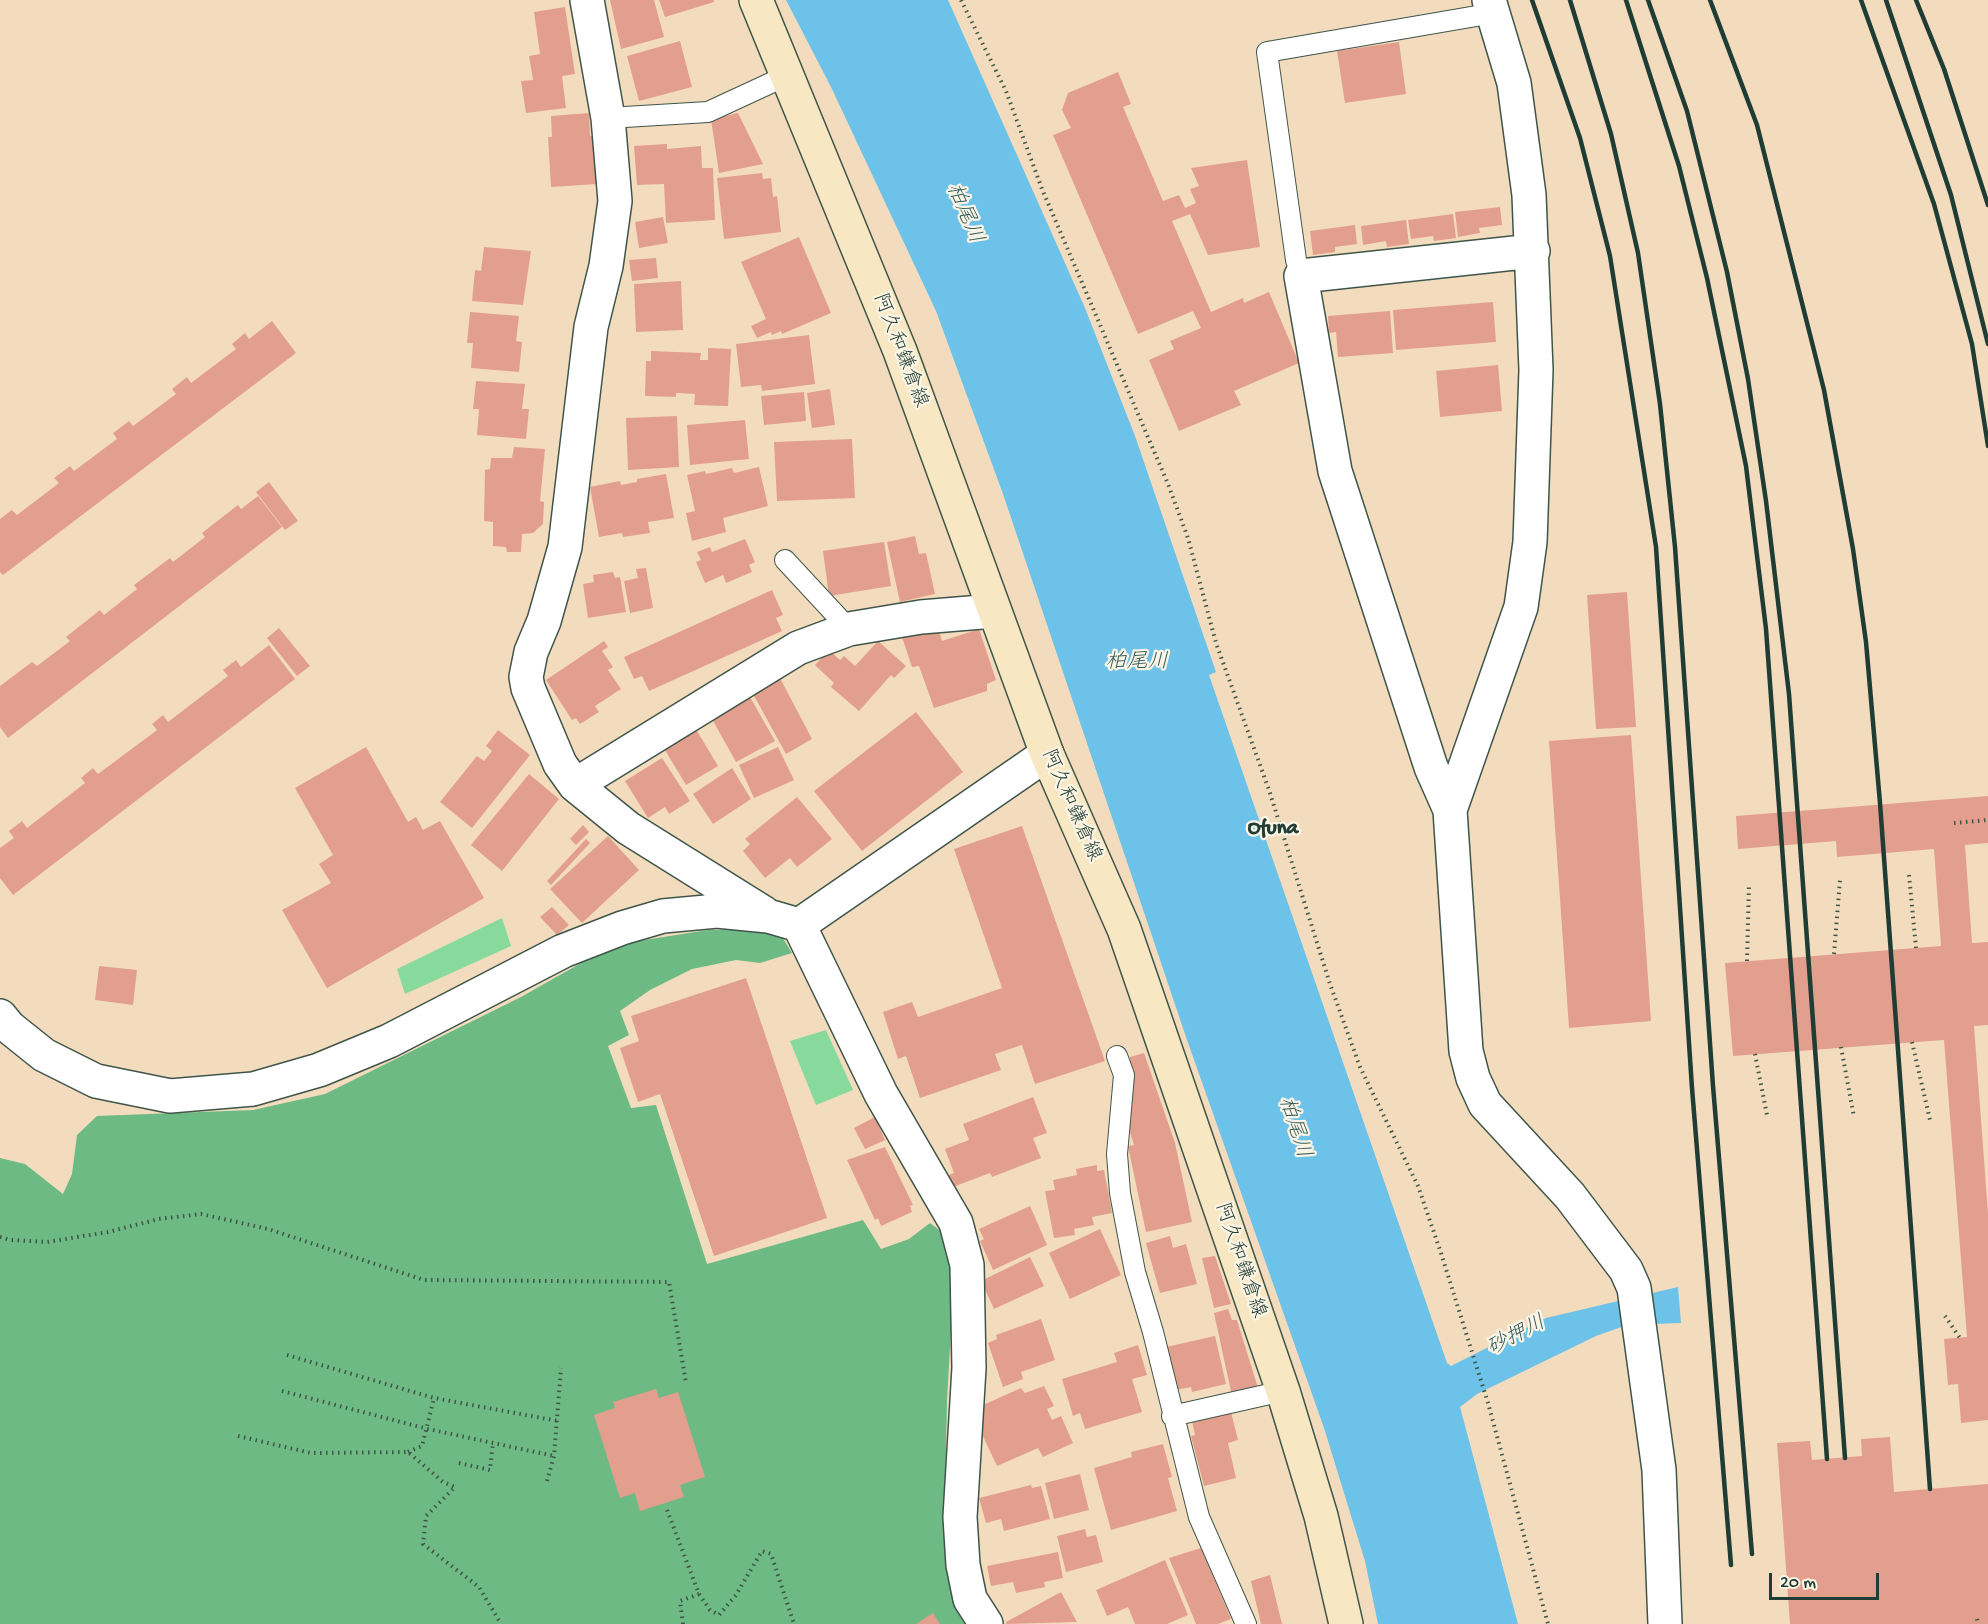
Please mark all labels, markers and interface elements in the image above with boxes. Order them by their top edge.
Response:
water label: 柏尾川 [939,180,987,248]
street label: 阿久和鎌倉線 [866,291,932,411]
water label: 柏尾川 [1106,651,1168,677]
street label: 阿久和鎌倉線 [1035,746,1105,866]
district label: Ofuna [1248,817,1298,843]
water label: 柏尾川 [1271,1094,1315,1162]
street label: 阿久和鎌倉線 [1208,1200,1270,1322]
water label: 砂押川 [1483,1311,1551,1363]
scale bar [1772,1561,1882,1599]
text: 20 m [1780,1573,1816,1594]

